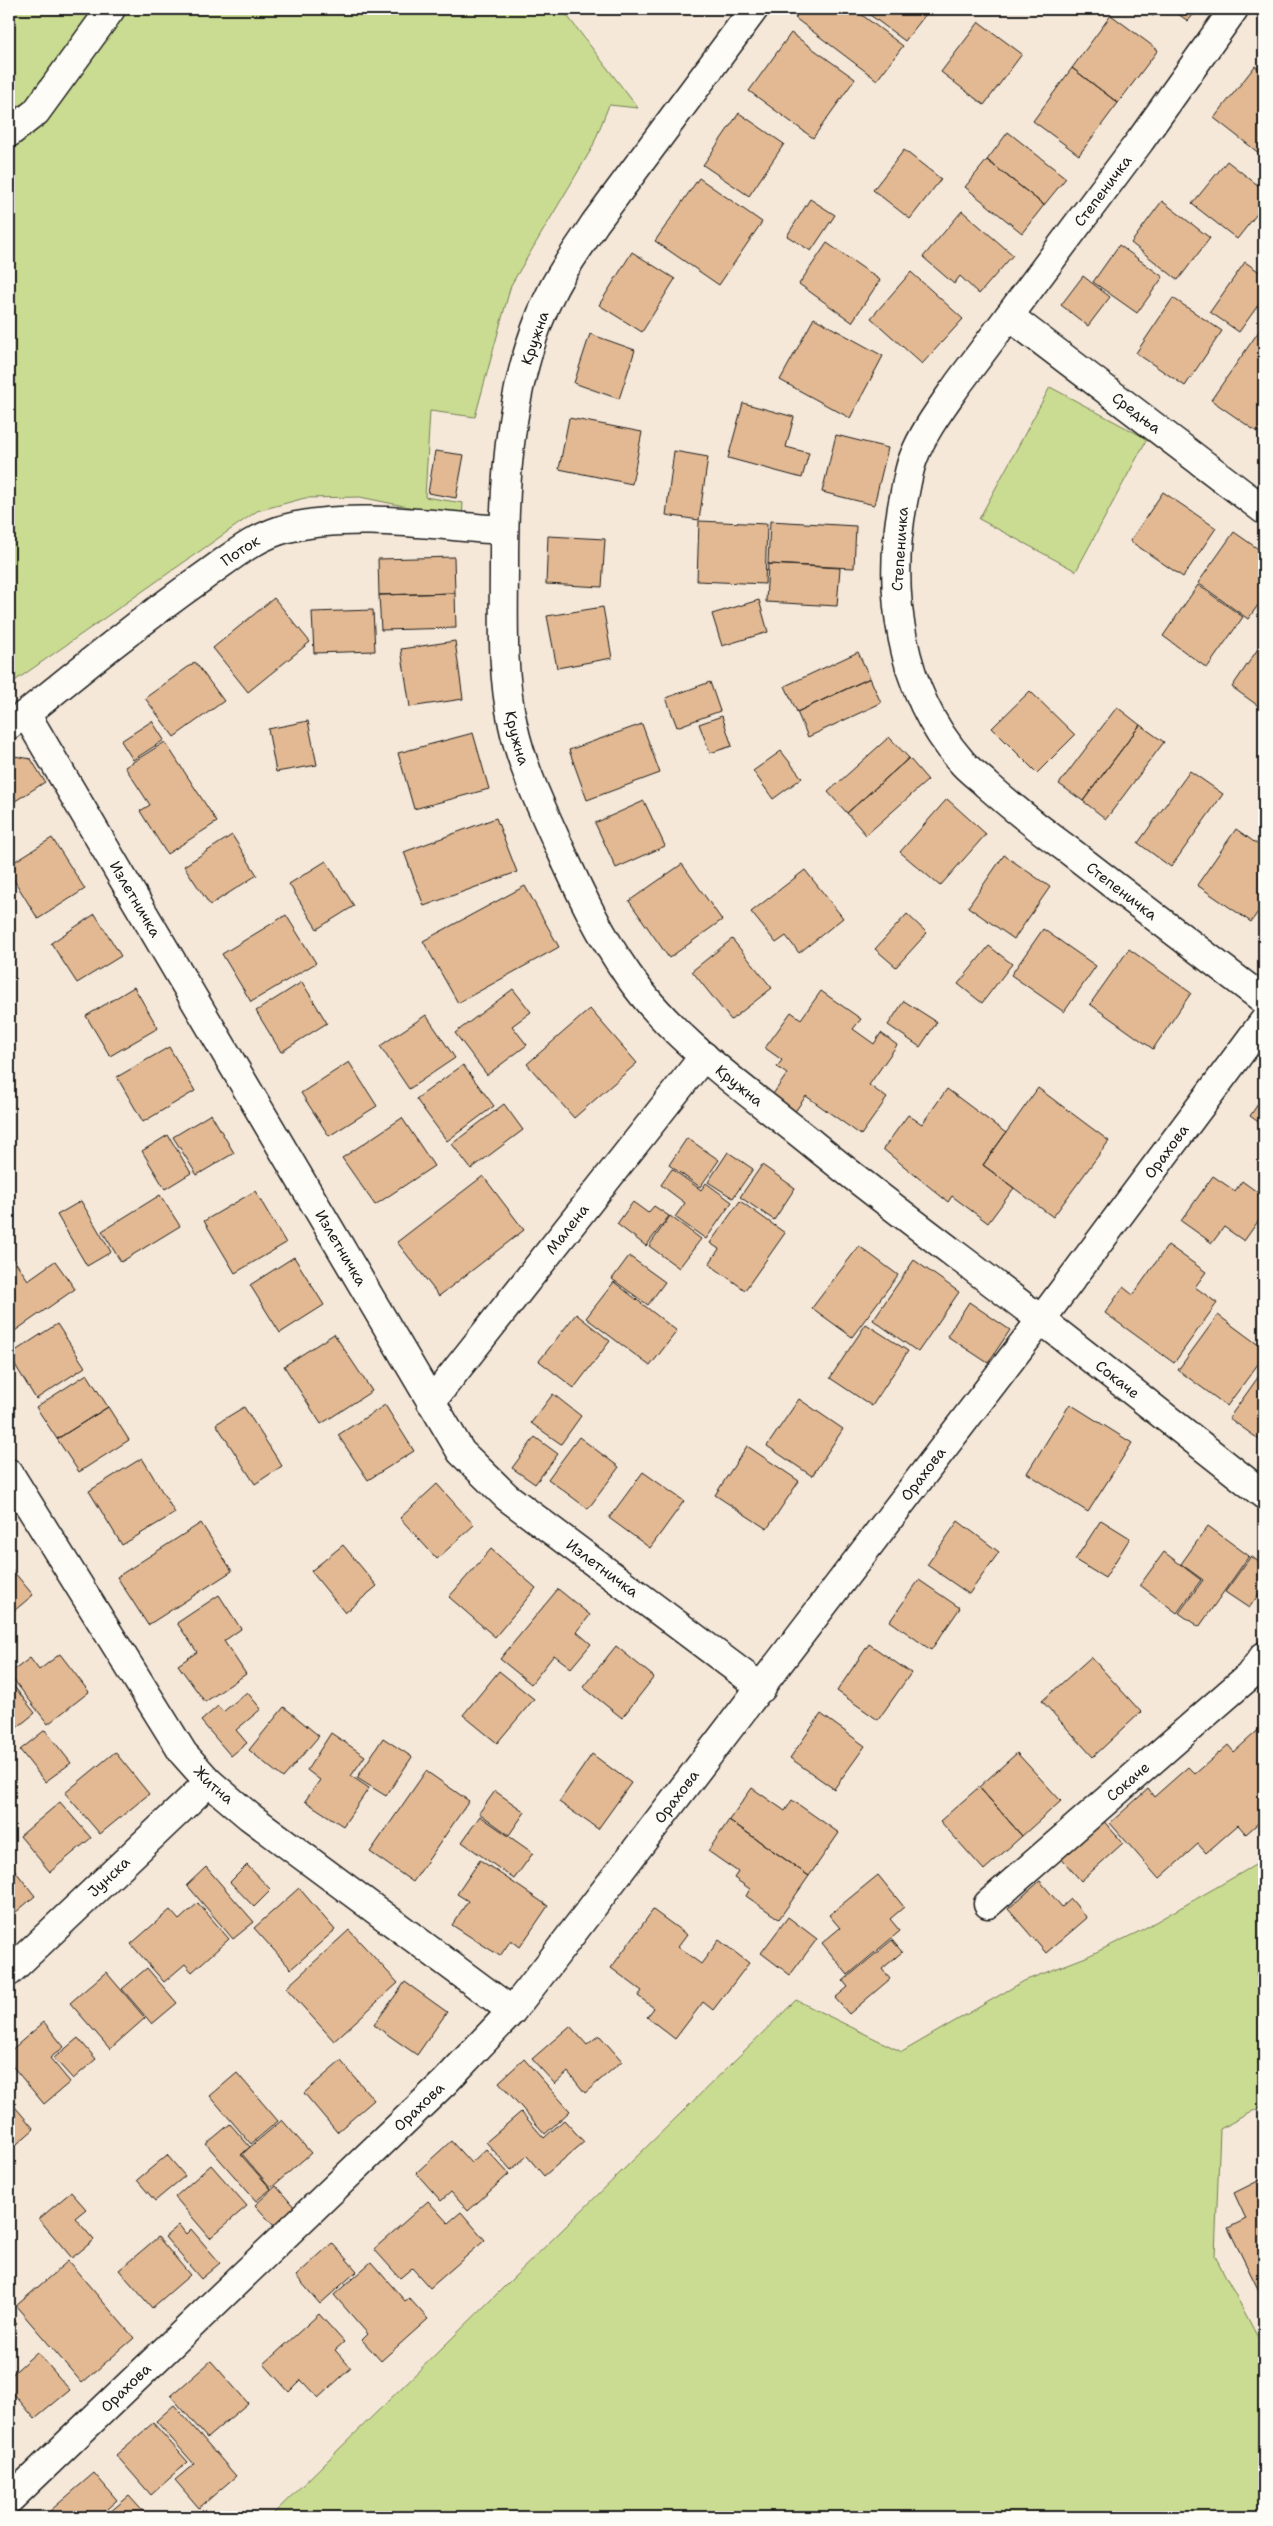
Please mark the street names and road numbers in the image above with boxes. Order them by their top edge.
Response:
street label: Степеничка [1070,151,1137,231]
street label: Кружна [516,308,554,368]
street label: Средња [1108,388,1166,438]
street label: Степеничка [887,506,913,592]
street label: Поток [217,530,264,571]
street label: Кружна [500,709,534,769]
street label: Излетничка [105,857,166,942]
street label: Степеничка [1082,858,1162,925]
street label: Кружна [711,1060,768,1111]
street label: Орахова [1140,1120,1194,1183]
street label: Малена [541,1199,594,1259]
street label: Излетничка [311,1206,371,1291]
street label: Сокаче [1091,1356,1144,1403]
street label: Орахова [896,1442,951,1505]
street label: Излетничка [562,1535,643,1602]
street label: Сокаче [1102,1757,1154,1806]
street label: Житна [189,1762,238,1809]
street label: Орахова [650,1765,704,1828]
street label: Јунска [84,1852,135,1902]
street label: Орахова [389,2078,449,2136]
street label: Орахова [96,2358,156,2417]

